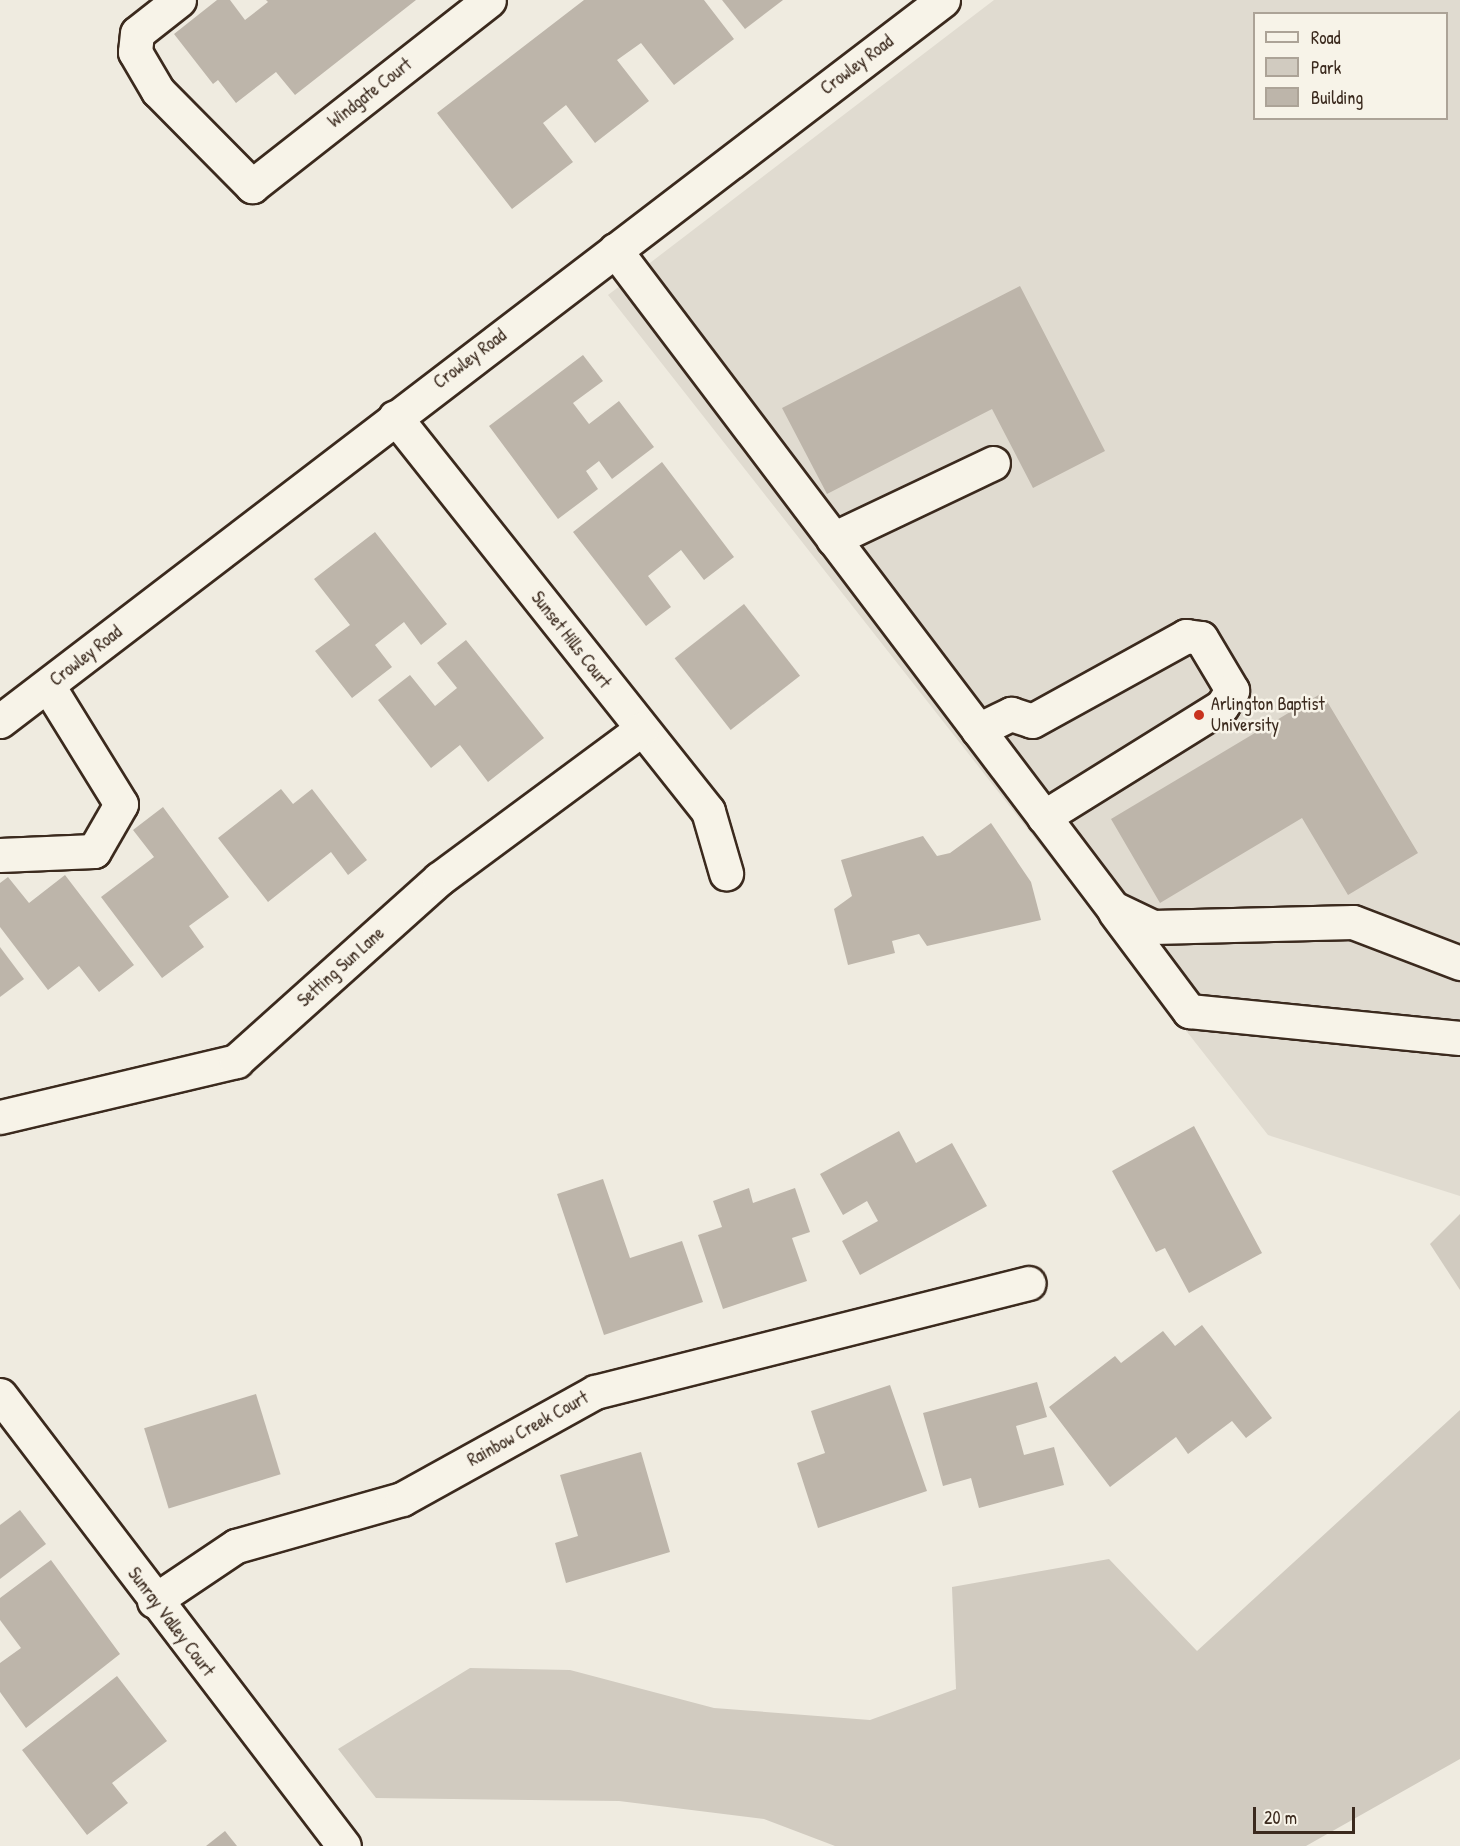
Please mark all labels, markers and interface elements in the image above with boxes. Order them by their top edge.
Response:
legend [1253,12,1448,120]
text: Road [1311,25,1341,50]
street label: Crowley Road [816,31,898,99]
street label: Windgate Court [324,54,416,132]
text: Park [1311,55,1341,80]
text: Building [1311,85,1363,110]
street label: Crowley Road [429,325,511,393]
street label: Sunset Hills Court [527,587,615,693]
street label: Crowley Road [46,621,126,691]
place label: Arlington Baptist University [1211,694,1325,736]
marker: Arlington Baptist University [1192,708,1206,722]
street label: Setting Sun Lane [293,923,389,1011]
street label: Rainbow Creek Court [464,1387,592,1471]
street label: Sunray Valley Court [123,1563,219,1681]
scale bar [1256,1795,1358,1833]
text: 20 m [1264,1805,1297,1830]

